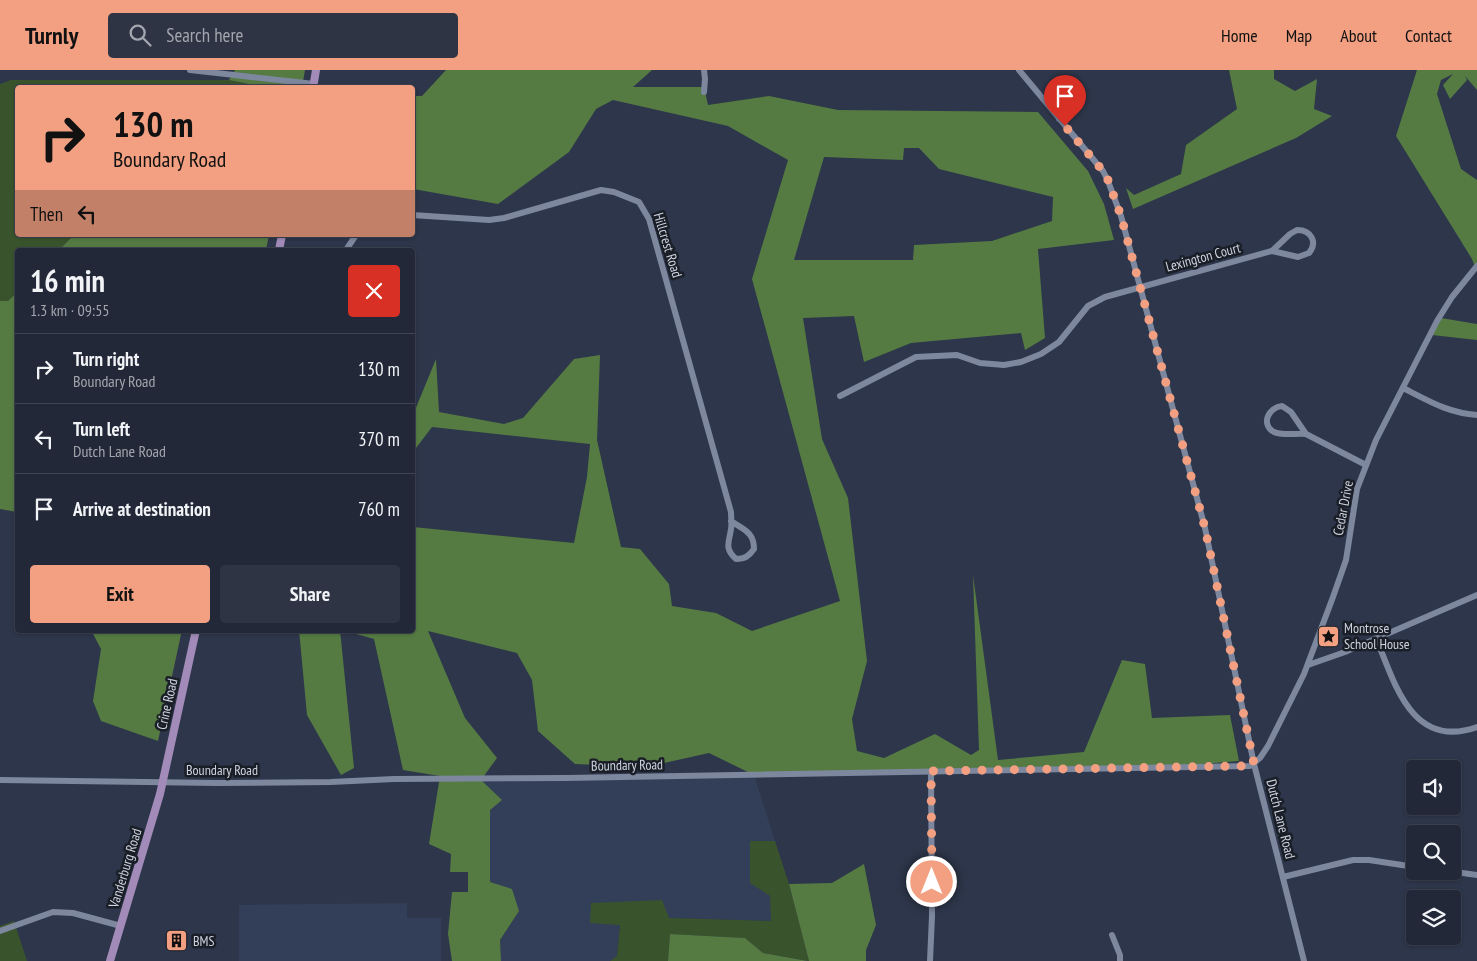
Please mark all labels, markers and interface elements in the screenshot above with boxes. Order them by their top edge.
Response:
search box [108,13,458,58]
text: Turnly [25,20,78,51]
icon: search [126,21,154,49]
text: Search here [166,23,243,47]
text: Home [1221,24,1258,47]
text: Map [1286,24,1312,47]
text: About [1340,24,1377,47]
text: Contact [1405,24,1452,47]
pin [1044,75,1086,126]
icon: arrive [1051,82,1079,110]
text: 130 m [113,101,194,147]
icon: right [30,105,95,170]
text: Boundary Road [113,145,226,173]
icon: left [73,200,101,228]
text: Then [30,202,63,226]
street label: Hillcrest Road [650,210,686,280]
street label: Lexington Court [1164,238,1243,276]
text: 16 min [30,261,105,300]
button: close [348,265,400,317]
text: 1.3 km · 09:55 [30,300,110,320]
text: Turn right [73,347,139,371]
icon: right [30,355,58,383]
text: 130 m [358,357,400,381]
text: Boundary Road [73,371,155,391]
text: Turn left [73,417,130,441]
icon: left [30,425,58,453]
text: 370 m [358,427,400,451]
text: Dutch Lane Road [73,441,166,461]
street label: Cedar Drive [1329,479,1357,537]
icon: arrive [30,495,58,523]
text: Arrive at destination [73,497,211,521]
text: 760 m [358,497,400,521]
button: Exit [30,565,210,623]
button: Share [220,565,400,623]
place label: Montrose School House [1344,619,1410,653]
place icon: Montrose School House [1316,624,1340,648]
street label: Crine Road [152,677,182,731]
street label: Boundary Road [591,755,663,775]
map controls [1406,760,1461,945]
button: sound [1406,760,1461,815]
street label: Boundary Road [186,761,258,779]
street label: Dutch Lane Road [1262,777,1300,861]
button: search [1406,825,1461,880]
street label: Vanderburg Road [104,826,146,911]
position arrow [905,855,957,907]
button: layers [1406,890,1461,945]
building icon: BMS [165,929,189,953]
place label: BMS [193,932,215,950]

